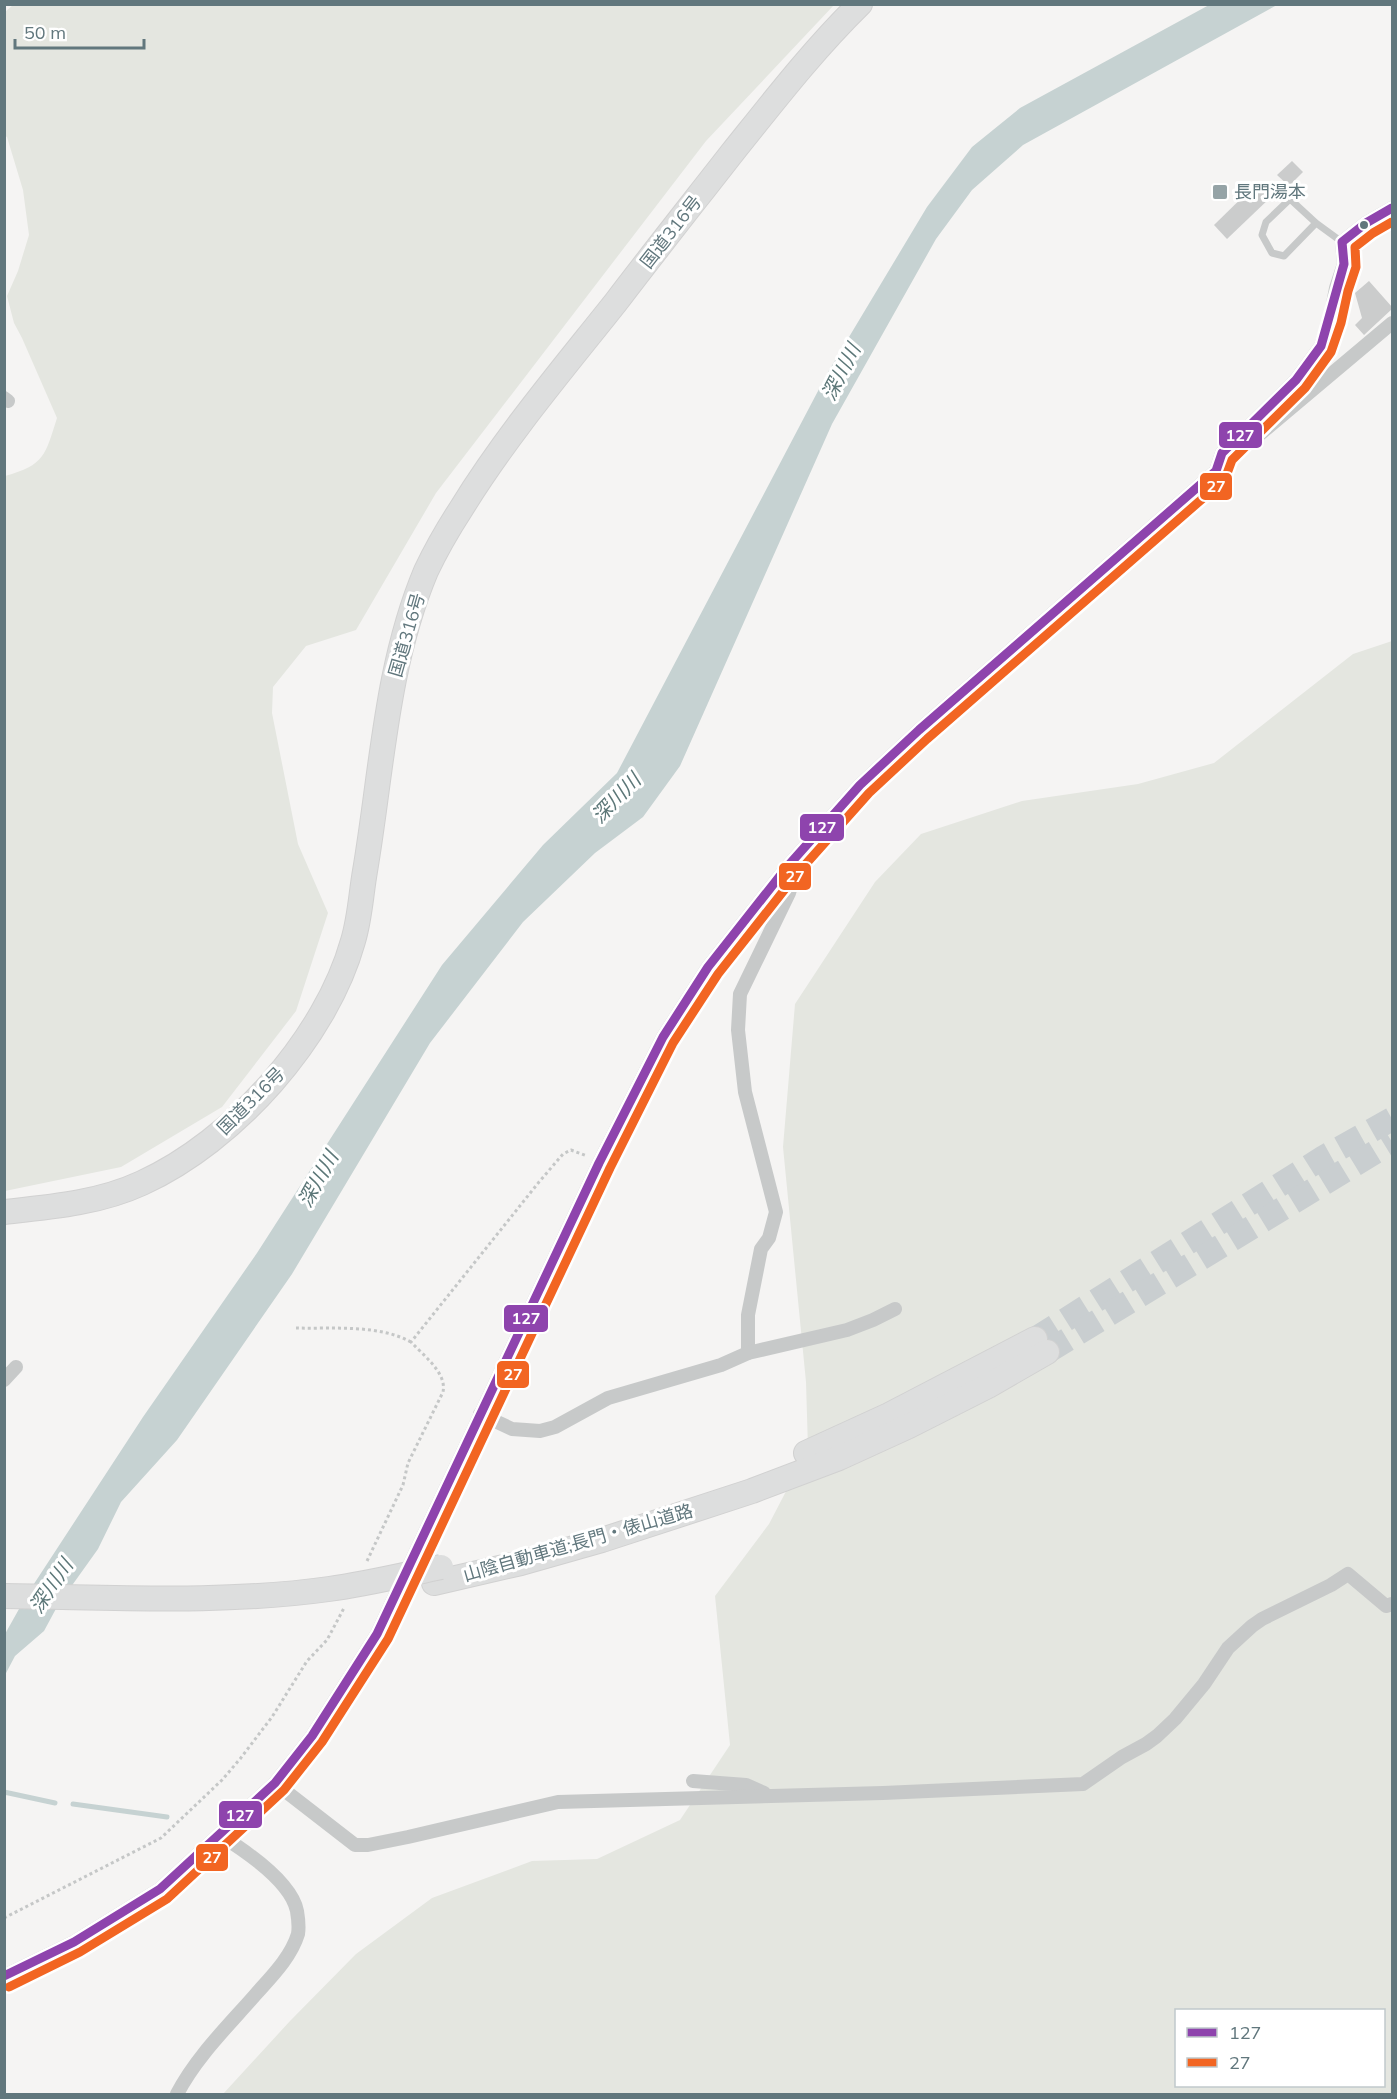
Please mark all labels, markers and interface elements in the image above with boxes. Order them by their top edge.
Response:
scale bar [15,12,144,50]
text: 50 m [24,21,66,44]
place label: 長門湯本 [1234,180,1306,203]
marker: 長門湯本 [1211,183,1229,201]
street label: 国道316号 [635,191,706,273]
unlabelled marker [1358,219,1370,231]
water label: 深川川 [816,338,866,404]
line badge: 127 [1218,421,1263,449]
text: 127 [1226,425,1254,445]
line badge: 27 [1199,472,1233,501]
text: 27 [1206,476,1226,496]
street label: 国道316号 [384,590,429,680]
water label: 深川川 [586,766,647,828]
line badge: 127 [799,813,845,842]
text: 127 [808,817,836,837]
line badge: 27 [778,862,812,891]
text: 27 [785,866,805,886]
street label: 国道316号 [212,1062,289,1139]
water label: 深川川 [292,1145,344,1211]
line badge: 127 [503,1304,549,1333]
text: 127 [512,1308,540,1328]
line badge: 27 [496,1360,530,1389]
text: 27 [503,1364,523,1384]
street label: 山陰自動車道;長門・俵山道路 [460,1499,695,1586]
water label: 深川川 [23,1552,79,1618]
line badge: 127 [218,1800,263,1829]
text: 127 [226,1805,254,1825]
line badge: 27 [195,1843,229,1872]
text: 27 [202,1847,222,1867]
legend [1175,2009,1385,2087]
text: 127 [1229,2021,1261,2044]
text: 27 [1229,2051,1251,2074]

